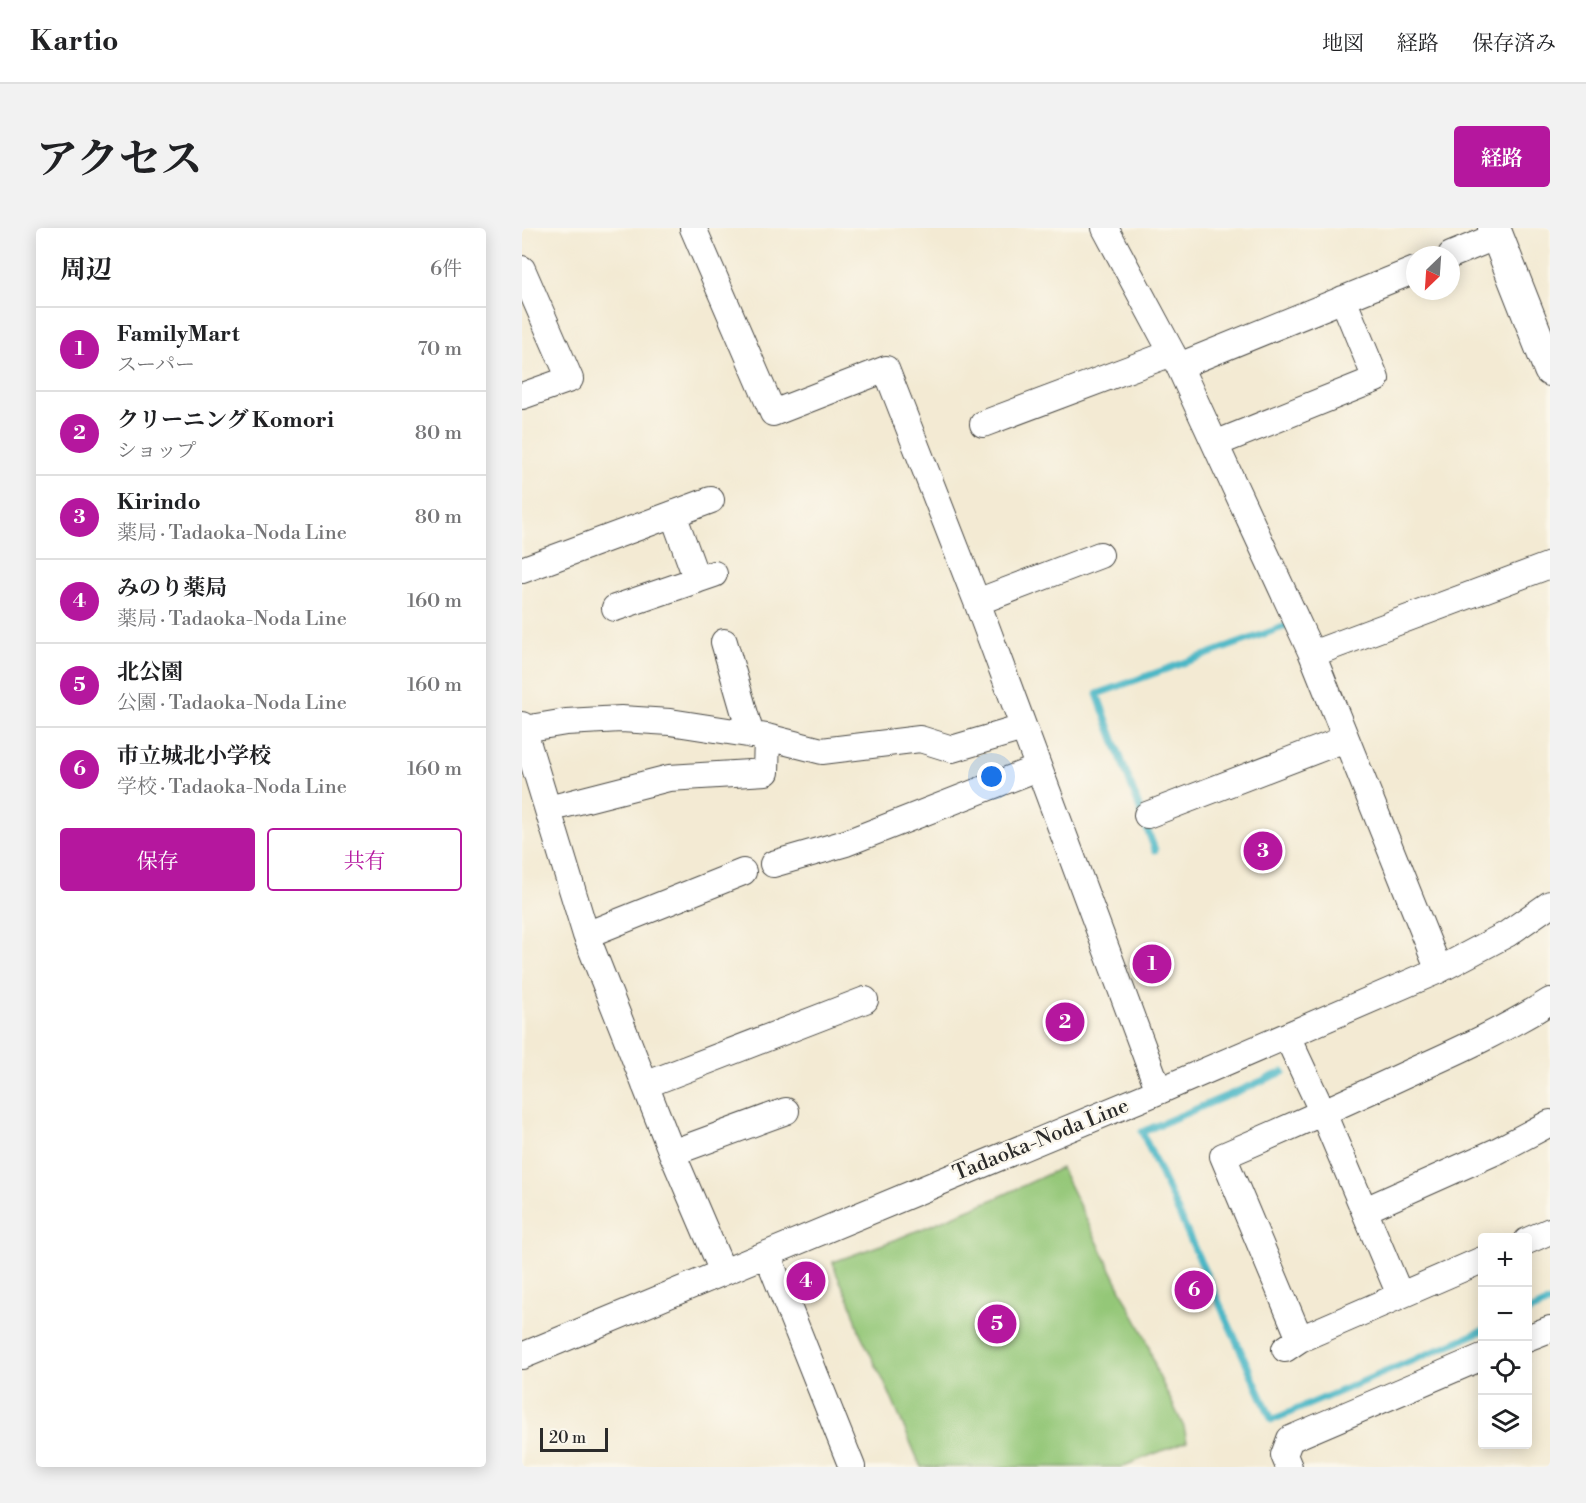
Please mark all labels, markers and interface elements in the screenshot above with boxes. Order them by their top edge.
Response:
text: Kartio [30,24,119,59]
text: 地図 [1322,31,1364,57]
text: 経路 [1397,31,1439,57]
text: 保存済み [1472,31,1556,57]
button: 経路 [1454,126,1550,187]
text: アクセス [36,134,203,187]
north arrow [1406,246,1460,300]
text: 周辺 [60,254,112,286]
text: 6件 [430,257,462,282]
text: FamilyMart [117,321,240,348]
text: 1 [75,337,84,362]
text: 70 m [418,337,462,362]
text: スーパー [117,353,195,378]
text: クリーニング Komori [117,407,334,434]
text: 2 [73,421,86,446]
text: 80 m [415,421,462,446]
text: ショップ [117,439,197,464]
text: Kirindo [117,489,201,516]
text: 3 [73,505,86,530]
text: 80 m [415,505,462,530]
text: 薬局 · Tadaoka-Noda Line [117,521,347,546]
text: みのり薬局 [117,575,227,602]
text: 4 [73,589,86,614]
text: 160 m [407,589,462,614]
text: 薬局 · Tadaoka-Noda Line [117,607,347,632]
text: 北公園 [117,659,183,686]
text: 5 [73,673,86,698]
text: 160 m [407,673,462,698]
text: 公園 · Tadaoka-Noda Line [117,691,347,716]
text: 市立城北小学校 [117,743,271,770]
text: 6 [73,757,86,782]
text: 160 m [407,757,462,782]
your location [977,762,1006,791]
text: 学校 · Tadaoka-Noda Line [117,775,347,800]
button: 保存 [60,828,255,891]
button: 共有 [267,828,462,891]
pin: 3 [1244,828,1282,874]
pin: 1 [1132,942,1172,986]
pin: 2 [1046,1000,1084,1044]
street label: Tadaoka-Noda Line [949,1093,1133,1187]
map controls [1478,1233,1532,1449]
button: + [1478,1233,1532,1287]
pin: 4 [786,1258,826,1304]
pin: 6 [1174,1268,1214,1312]
button: − [1478,1287,1532,1341]
pin: 5 [978,1302,1016,1346]
button: locate [1478,1341,1532,1395]
button: layers [1478,1395,1532,1449]
scale bar [540,1425,608,1452]
text: 20 m [549,1428,586,1448]

